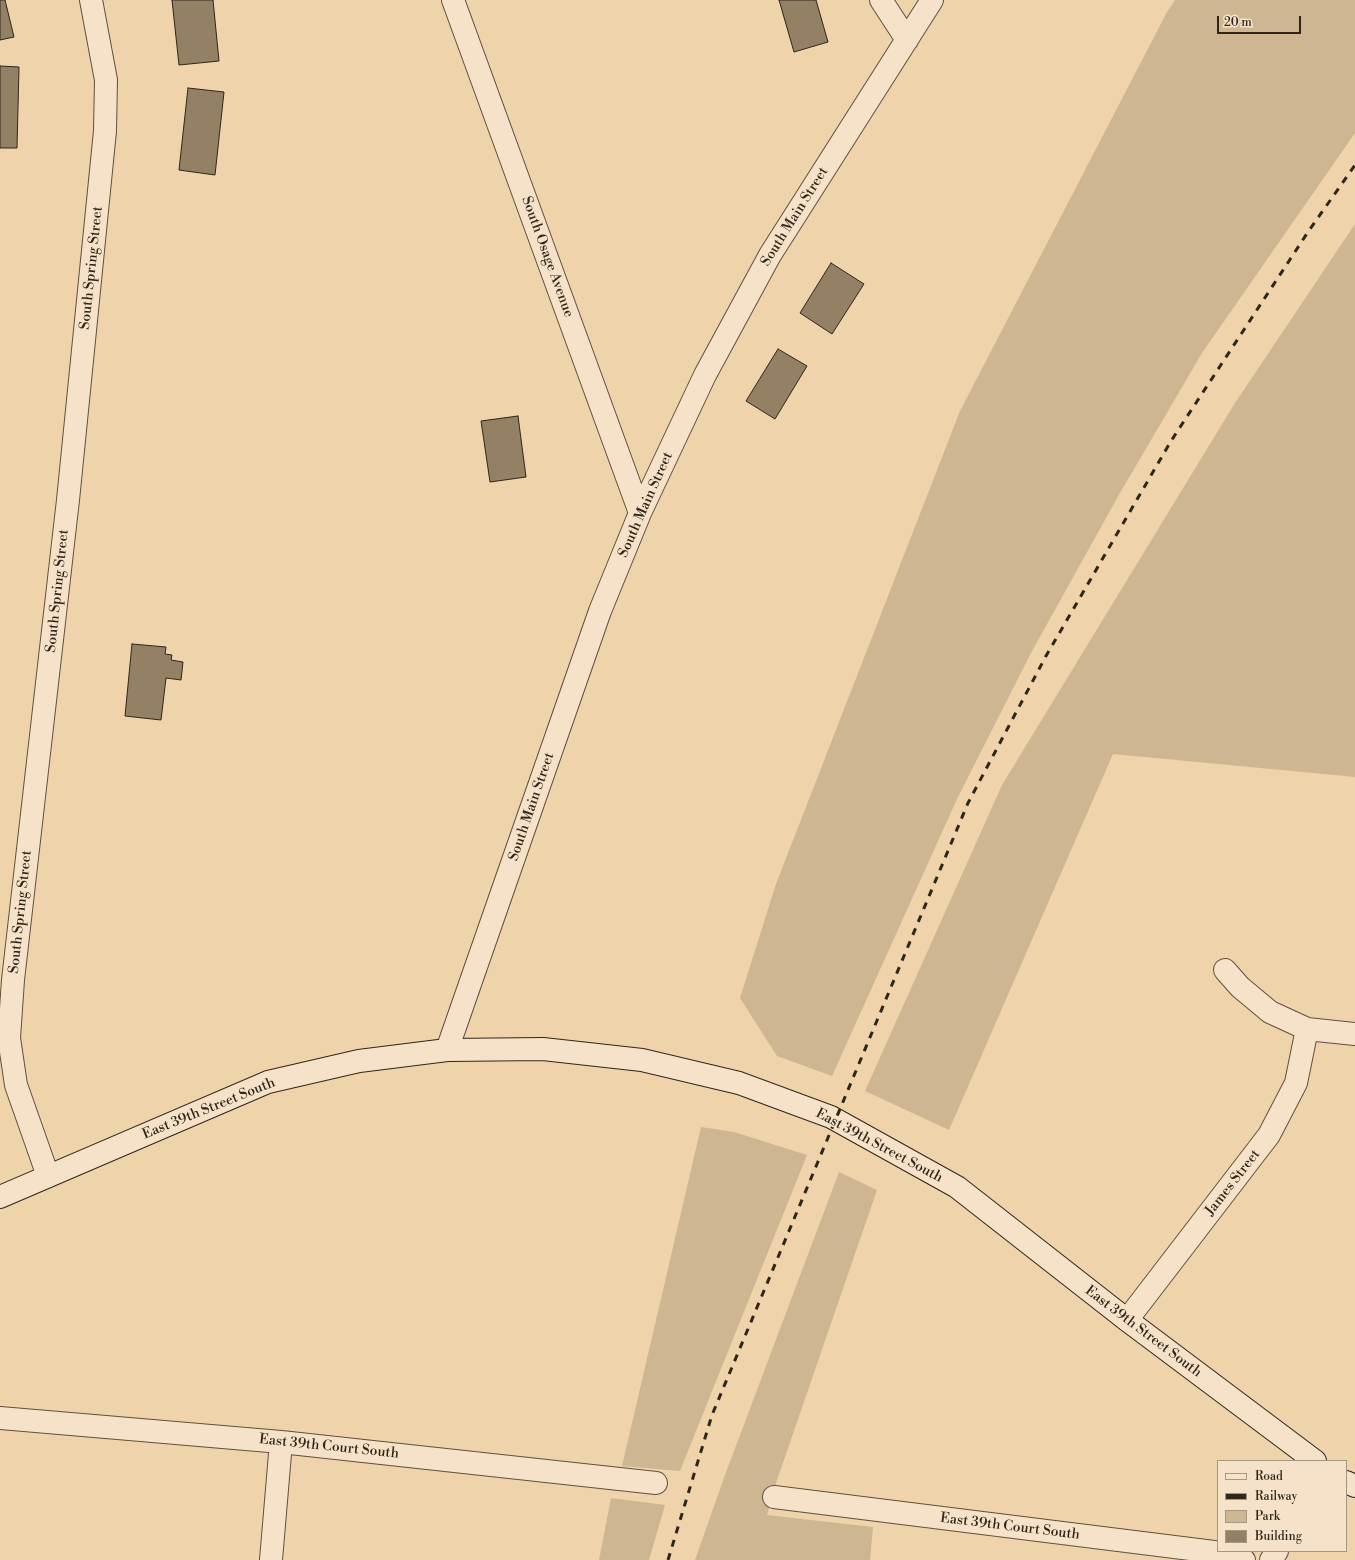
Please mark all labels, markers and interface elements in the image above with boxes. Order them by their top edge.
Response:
scale bar [1219,8,1303,34]
text: 20 m [1224,15,1252,30]
street label: South Main Street [758,164,832,270]
street label: South Osage Avenue [517,194,577,320]
street label: South Spring Street [77,206,107,330]
street label: South Main Street [615,450,677,560]
street label: South Spring Street [43,529,73,653]
street label: South Main Street [506,751,558,863]
street label: South Spring Street [6,850,36,974]
street label: East 39th Street South [140,1075,278,1143]
street label: East 39th Street South [813,1105,945,1187]
street label: James Street [1202,1147,1264,1219]
street label: East 39th Street South [1081,1283,1205,1381]
street label: East 39th Court South [258,1431,400,1463]
legend [1217,1460,1347,1552]
text: Road [1255,1469,1283,1484]
text: Railway [1255,1489,1297,1504]
text: Park [1255,1509,1280,1524]
street label: East 39th Court South [939,1510,1081,1544]
text: Building [1255,1529,1302,1544]

